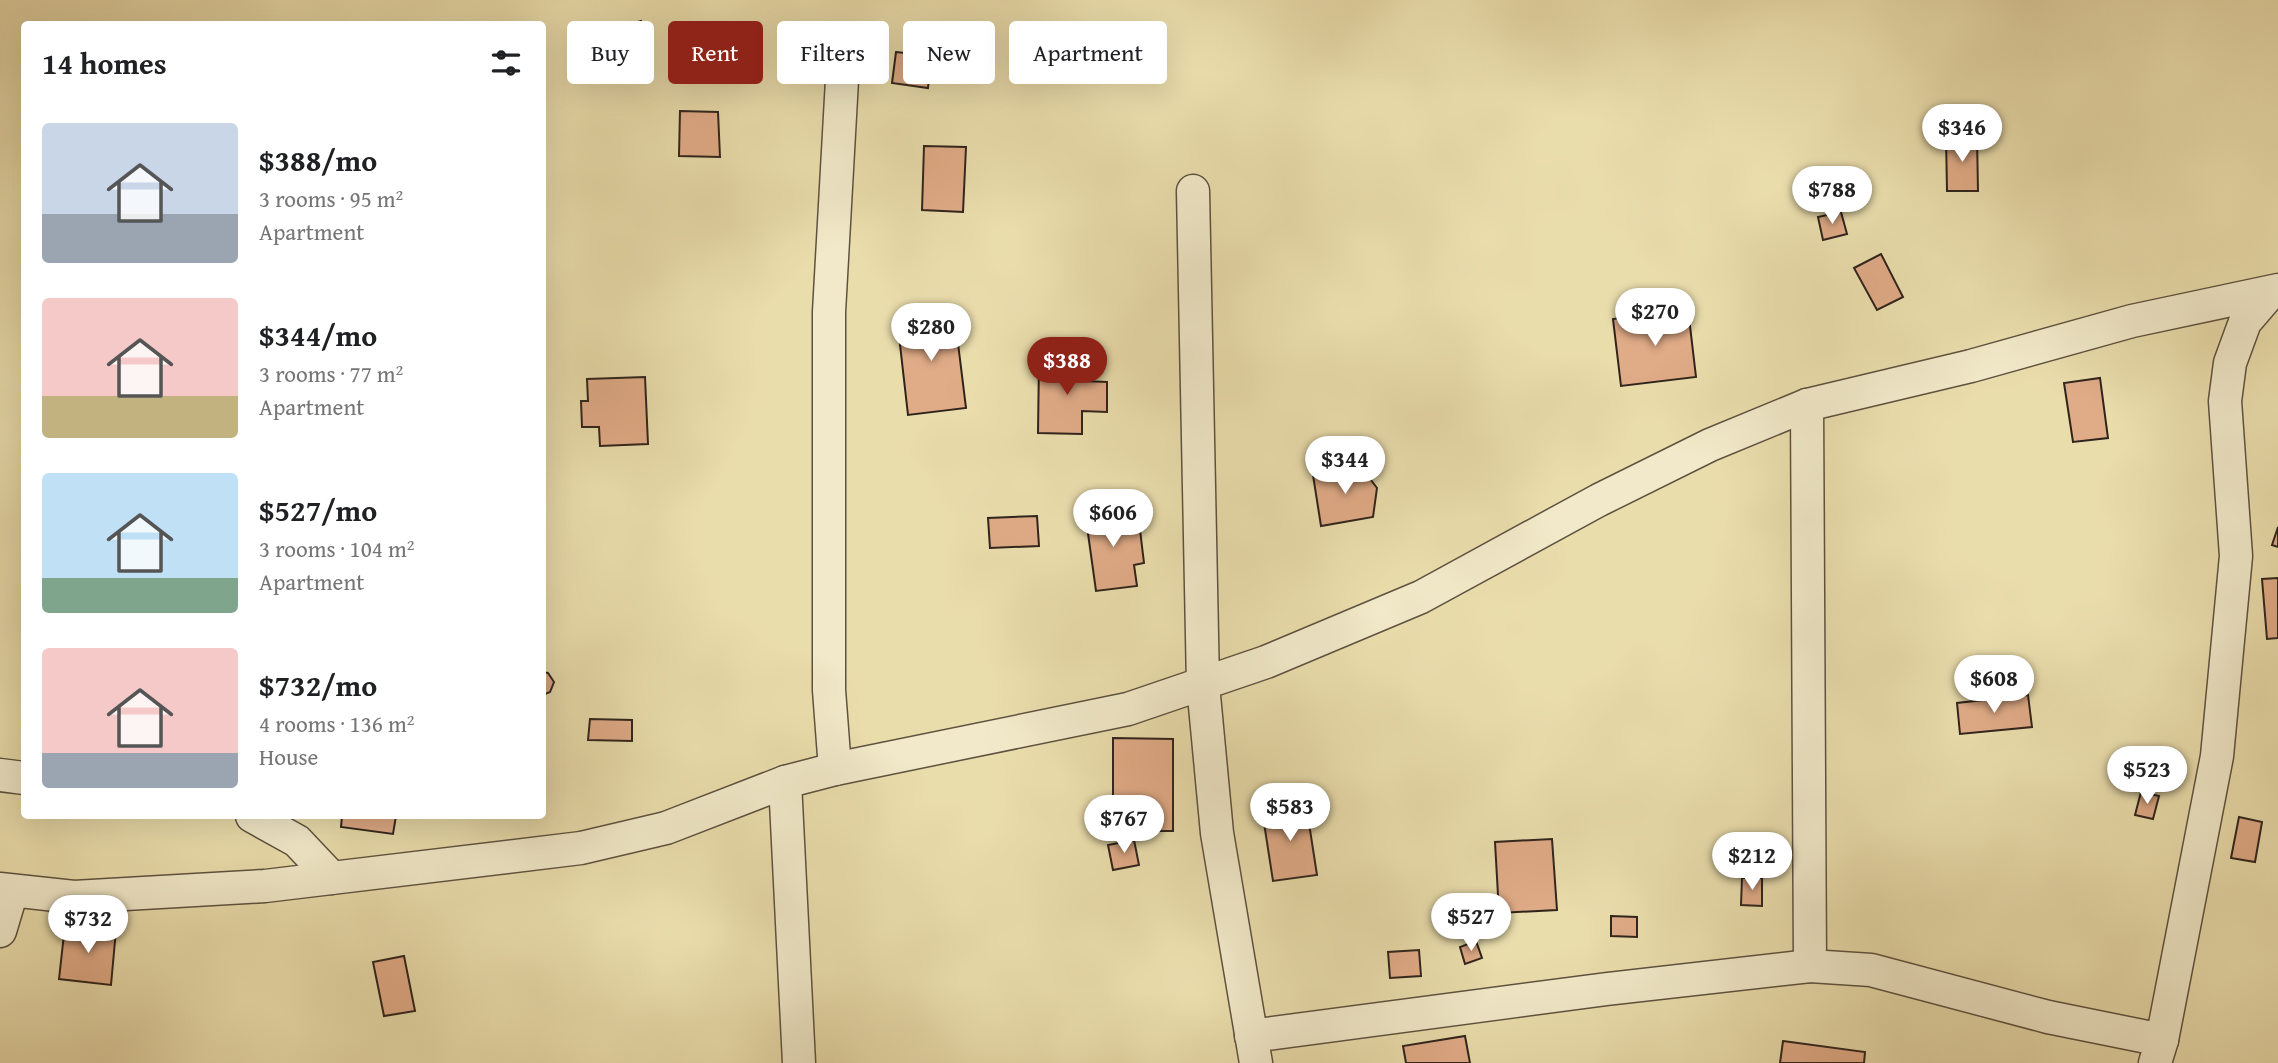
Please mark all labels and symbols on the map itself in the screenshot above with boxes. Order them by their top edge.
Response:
pin: $346 [1921,104,2003,164]
pin: $788 [1791,166,1873,226]
pin: $270 [1614,288,1696,348]
pin: $280 [890,304,972,363]
pin: $388 [1026,338,1108,397]
pin: $344 [1304,436,1386,496]
pin: $606 [1072,490,1154,549]
pin: $608 [1953,656,2035,715]
pin: $523 [2106,746,2188,806]
pin: $583 [1249,784,1331,843]
pin: $767 [1083,796,1165,855]
pin: $212 [1711,832,1793,892]
pin: $527 [1430,894,1512,953]
pin: $732 [47,895,129,955]

